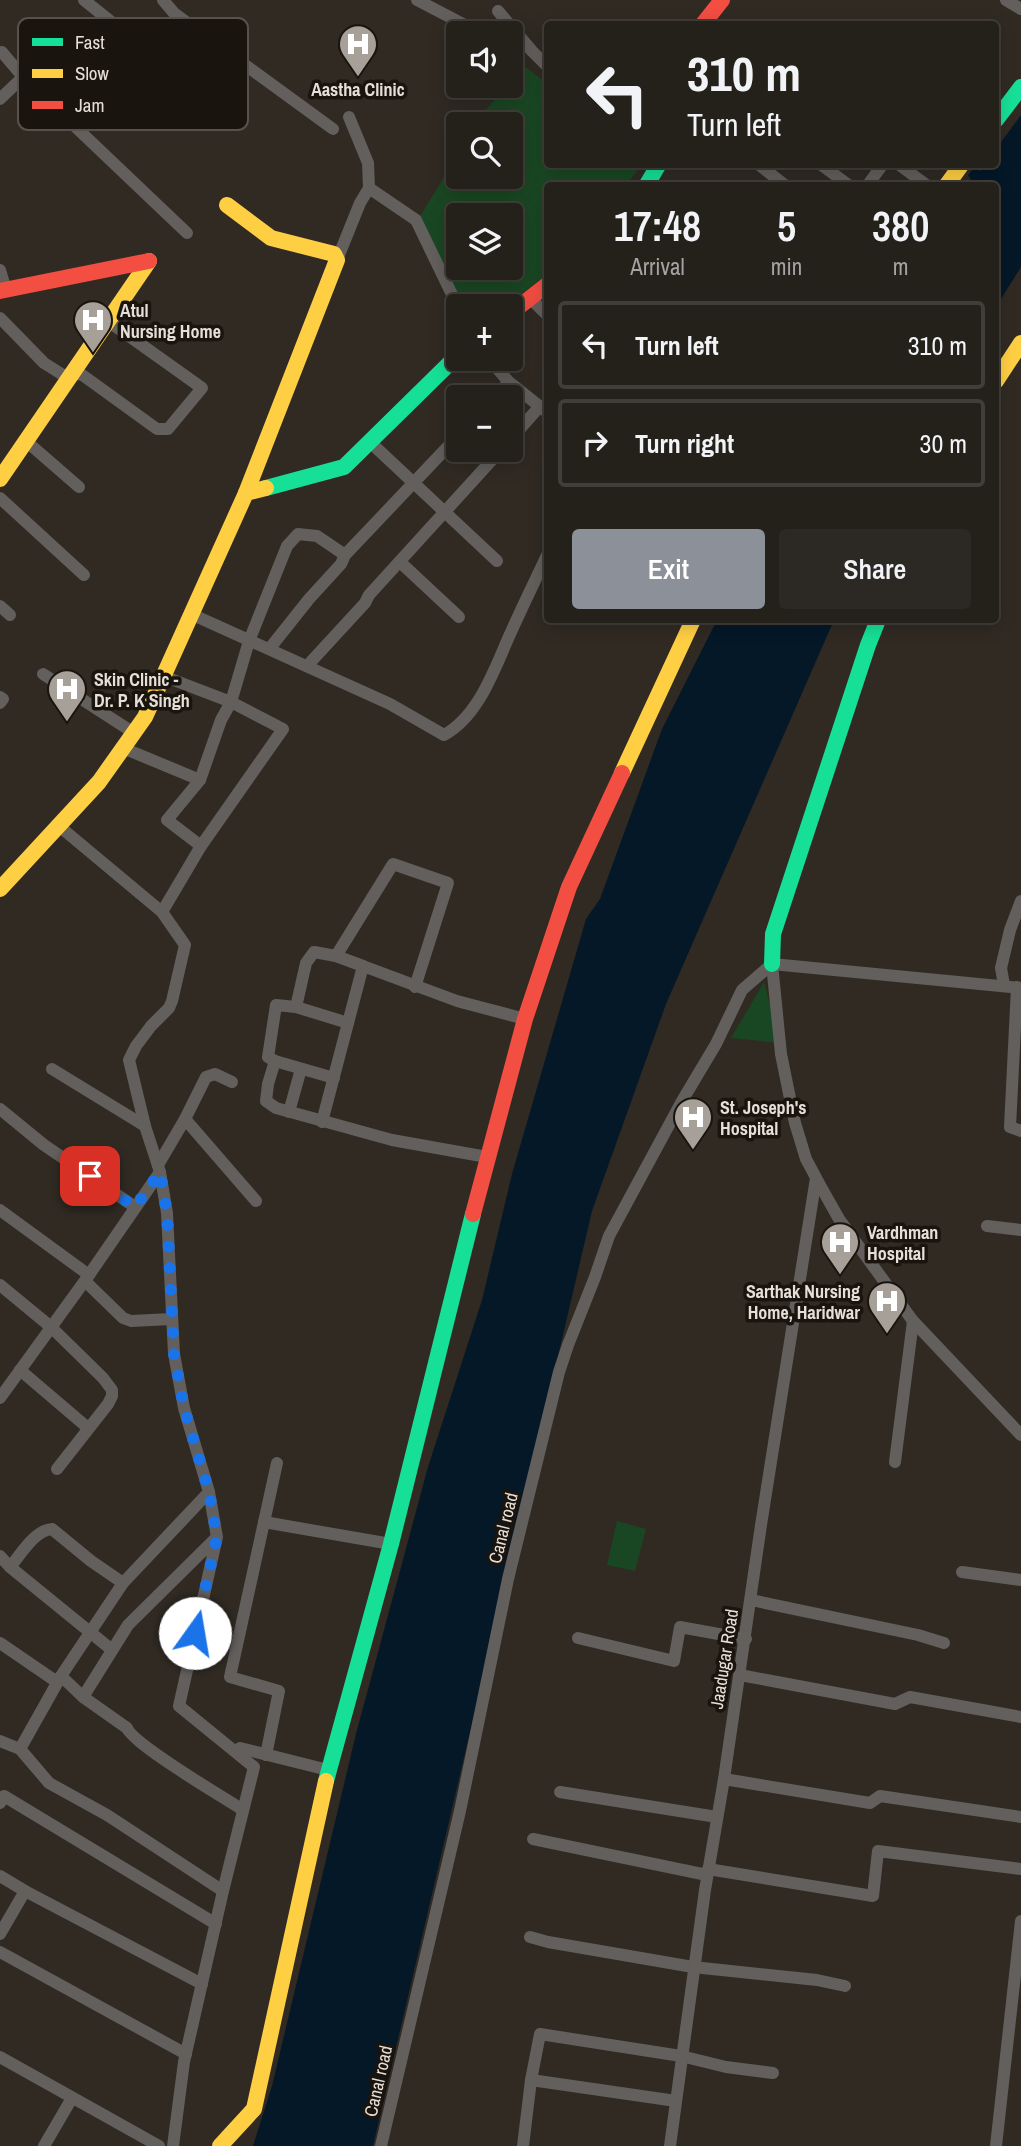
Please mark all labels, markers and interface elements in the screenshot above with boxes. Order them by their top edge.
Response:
legend [18,18,248,130]
map controls [446,21,523,462]
button: sound [446,21,523,98]
hospital icon: Aastha Clinic [337,23,379,78]
text: Fast [75,29,105,55]
text: 310 m [687,40,801,106]
icon: left [572,49,663,140]
text: Slow [75,60,110,86]
place label: Aastha Clinic [311,77,405,102]
text: Jam [75,92,104,118]
text: Turn left [687,103,781,146]
button: search [446,112,523,189]
text: 17:48 [614,198,701,254]
text: 5 [777,198,796,254]
text: 380 [872,198,929,254]
button: layers [446,203,523,280]
text: Arrival [630,251,685,282]
text: min [771,251,802,282]
text: m [893,251,908,282]
button: + [446,294,523,371]
place label: Atul Nursing Home [120,298,221,344]
hospital icon: Atul Nursing Home [72,299,114,354]
icon: left [576,326,614,364]
text: Turn left [635,328,719,363]
text: 310 m [908,328,967,363]
button: − [446,385,523,462]
icon: right [576,424,614,462]
text: Turn right [635,426,734,461]
text: 30 m [920,426,967,461]
button: Exit [572,529,765,609]
button: Share [779,529,971,609]
place label: Skin Clinic - Dr. P. K Singh [94,667,190,713]
hospital icon: Skin Clinic - Dr. P. K Singh [46,668,88,723]
place label: St. Joseph's Hospital [720,1095,806,1141]
hospital icon: St. Joseph's Hospital [672,1096,714,1151]
pin [60,1146,120,1206]
icon: arrive [71,1157,109,1195]
place label: Vardhman Hospital [867,1220,938,1266]
hospital icon: Vardhman Hospital [819,1221,861,1276]
place label: Sarthak Nursing Home, Haridwar [746,1279,860,1325]
hospital icon: Sarthak Nursing Home, Haridwar [866,1280,908,1335]
street label: Canal road [482,1490,524,1566]
position arrow [158,1596,232,1670]
street label: Jaadugar Road [704,1607,744,1711]
street label: Canal road [358,2043,398,2119]

